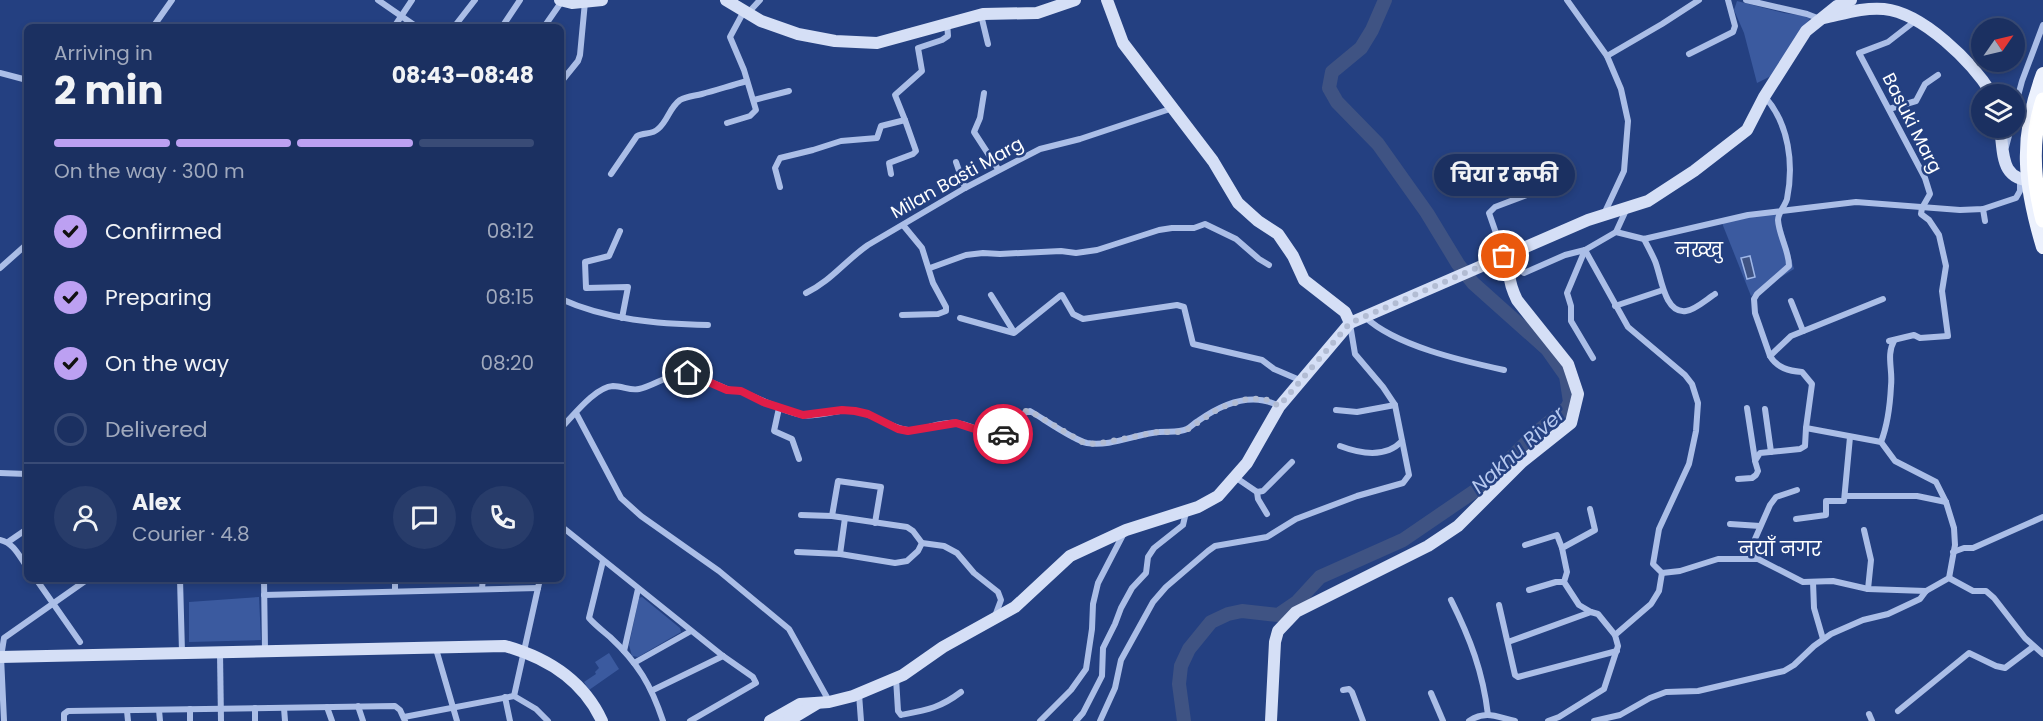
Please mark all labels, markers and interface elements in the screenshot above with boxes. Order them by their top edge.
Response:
north arrow [1971,18,2025,72]
map controls [1971,18,2025,138]
text: Arriving in [54,39,153,67]
text: 08:43–08:48 [392,60,534,91]
text: 2 min [54,63,164,118]
street label: Basuki Marg [1877,68,1948,177]
button: layers [1971,84,2025,138]
street label: Milan Basti Marg [886,131,1027,224]
callout: चिया र कफी [1434,154,1574,196]
text: On the way · 300 m [54,157,245,185]
text: चिया र कफी [1451,161,1558,189]
icon: check [54,215,87,248]
text: Confirmed [105,216,222,247]
text: 08:12 [487,217,534,245]
pin [1478,230,1529,281]
district label: नख्खु [1674,236,1724,264]
icon: bag [1487,239,1520,272]
icon: check [54,281,87,314]
text: Preparing [105,282,212,313]
text: 08:15 [486,283,534,311]
icon: check [54,347,87,380]
pin [662,347,713,398]
text: On the way [105,348,229,379]
text: 08:20 [481,349,534,377]
icon: home [671,356,704,389]
water label: Nakhu River [1465,400,1571,500]
courier [973,404,1033,464]
text: Delivered [105,414,208,445]
icon: car [987,418,1020,451]
button: person [54,486,117,549]
button: chat [393,486,456,549]
button: phone [471,486,534,549]
text: Alex [132,487,181,518]
text: Courier · 4.8 [132,520,250,548]
district label: नयाँ नगर [1737,534,1823,563]

